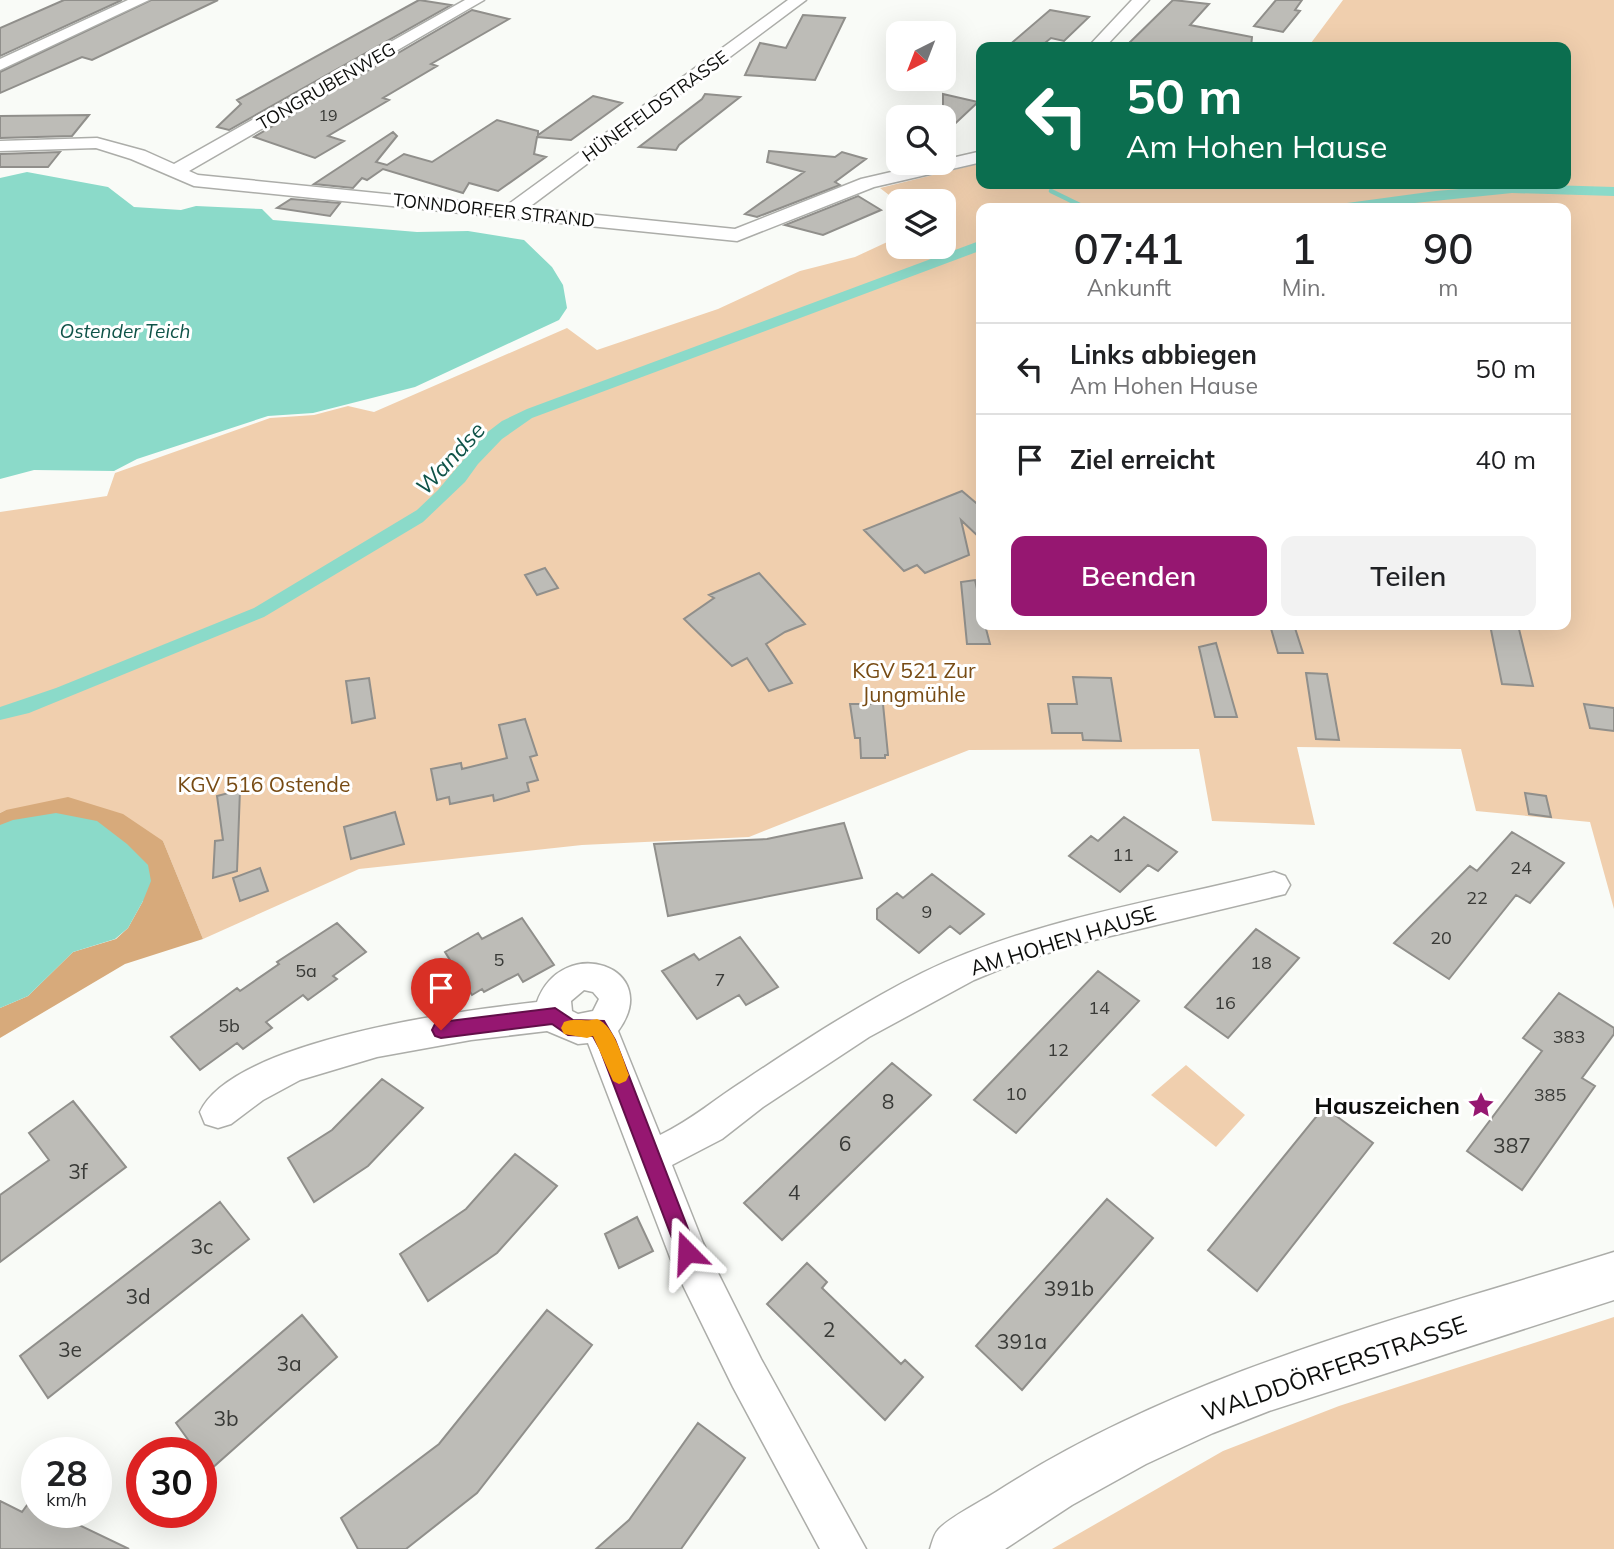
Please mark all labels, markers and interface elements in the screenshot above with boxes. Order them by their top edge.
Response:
north arrow [886,21,956,91]
map controls [886,21,956,259]
street label: TONGRUBENWEG [253,37,399,135]
street label: HÜNEFELDSTRASSE [577,45,733,167]
text: 50 m [1126,65,1242,126]
icon: left [1011,70,1102,161]
house number: 19 [318,105,338,125]
button: search [886,105,956,175]
text: Am Hohen Hause [1126,126,1387,166]
street label: TONNDORFER STRAND [392,188,596,232]
button: layers [886,189,956,259]
text: 07:41 [1073,222,1184,275]
text: 1 [1291,222,1316,275]
text: 90 [1423,222,1474,275]
text: Ankunft [1087,273,1171,302]
text: Min. [1282,273,1326,302]
text: m [1438,273,1458,302]
water label: Ostender Teich [59,319,191,343]
text: Links abbiegen [1070,338,1257,371]
icon: left [1011,350,1049,388]
text: 50 m [1475,352,1536,385]
text: Am Hohen Hause [1070,371,1258,400]
water label: Wandse [409,415,491,501]
icon: arrive [1011,441,1049,479]
text: Ziel erreicht [1070,443,1215,476]
text: 40 m [1475,443,1536,476]
button: Beenden [1011,536,1267,616]
button: Teilen [1281,536,1536,616]
park label: KGV 521 Zur Jungmühle [852,657,976,707]
park label: KGV 516 Ostende [178,771,350,797]
house number: 11 [1112,843,1134,866]
house number: 24 [1510,856,1532,879]
house number: 22 [1466,886,1488,909]
street label: AM HOHEN HAUSE [967,899,1159,981]
house number: 9 [922,900,932,923]
house number: 20 [1430,926,1452,949]
house number: 5 [494,948,505,971]
house number: 18 [1250,951,1272,974]
pin [411,958,471,1030]
house number: 5a [295,959,317,982]
house number: 7 [715,968,725,991]
icon: arrive [422,969,460,1007]
house number: 16 [1214,991,1236,1014]
house number: 14 [1088,996,1110,1019]
house number: 5b [218,1014,240,1037]
house number: 383 [1553,1025,1585,1048]
house number: 12 [1047,1038,1069,1061]
house number: 10 [1005,1082,1027,1105]
house number: 385 [1534,1083,1566,1106]
house number: 8 [882,1088,894,1114]
place label: Hauszeichen [1314,1090,1460,1120]
place icon: Hauszeichen [1466,1090,1496,1120]
house number: 6 [839,1130,851,1156]
house number: 387 [1493,1132,1531,1158]
house number: 3f [68,1158,89,1184]
house number: 4 [788,1179,801,1205]
position arrow [650,1215,724,1289]
house number: 3c [191,1233,214,1259]
house number: 391b [1044,1275,1094,1301]
house number: 3d [125,1283,151,1309]
street label: WALDDÖRFERSTRASSE [1198,1309,1470,1427]
house number: 2 [823,1316,835,1342]
house number: 391a [997,1328,1047,1354]
house number: 3e [58,1336,82,1362]
house number: 3a [276,1350,302,1376]
house number: 3b [213,1405,239,1431]
speed limit sign: 30 [126,1437,217,1528]
text: 28 [45,1451,88,1495]
text: km/h [46,1488,87,1511]

